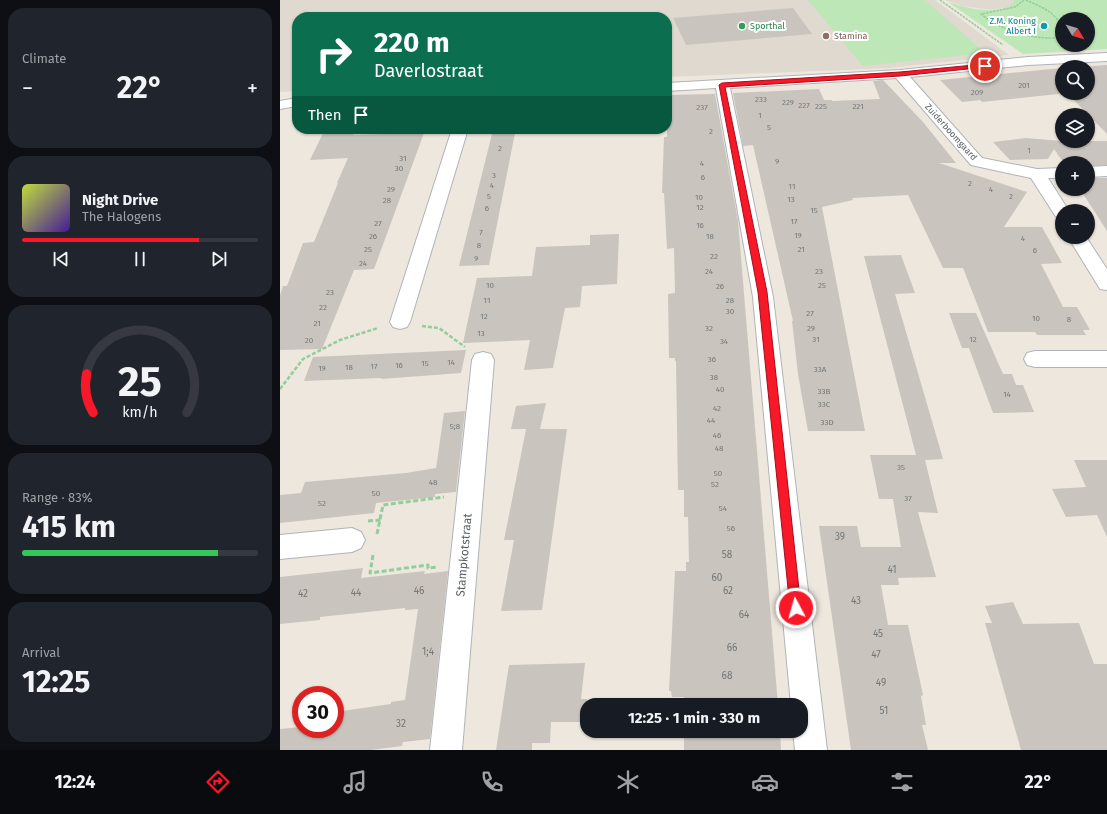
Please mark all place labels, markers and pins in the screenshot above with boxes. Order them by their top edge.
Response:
place label: Z.M. Koning Albert I [989,16,1036,36]
marker: Sporthal [737,21,747,31]
place label: Sporthal [750,21,785,31]
marker: Z.M. Koning Albert I [1039,21,1049,31]
marker: Stamina [821,31,831,41]
place label: Stamina [834,31,868,41]
pin [968,49,1002,83]

